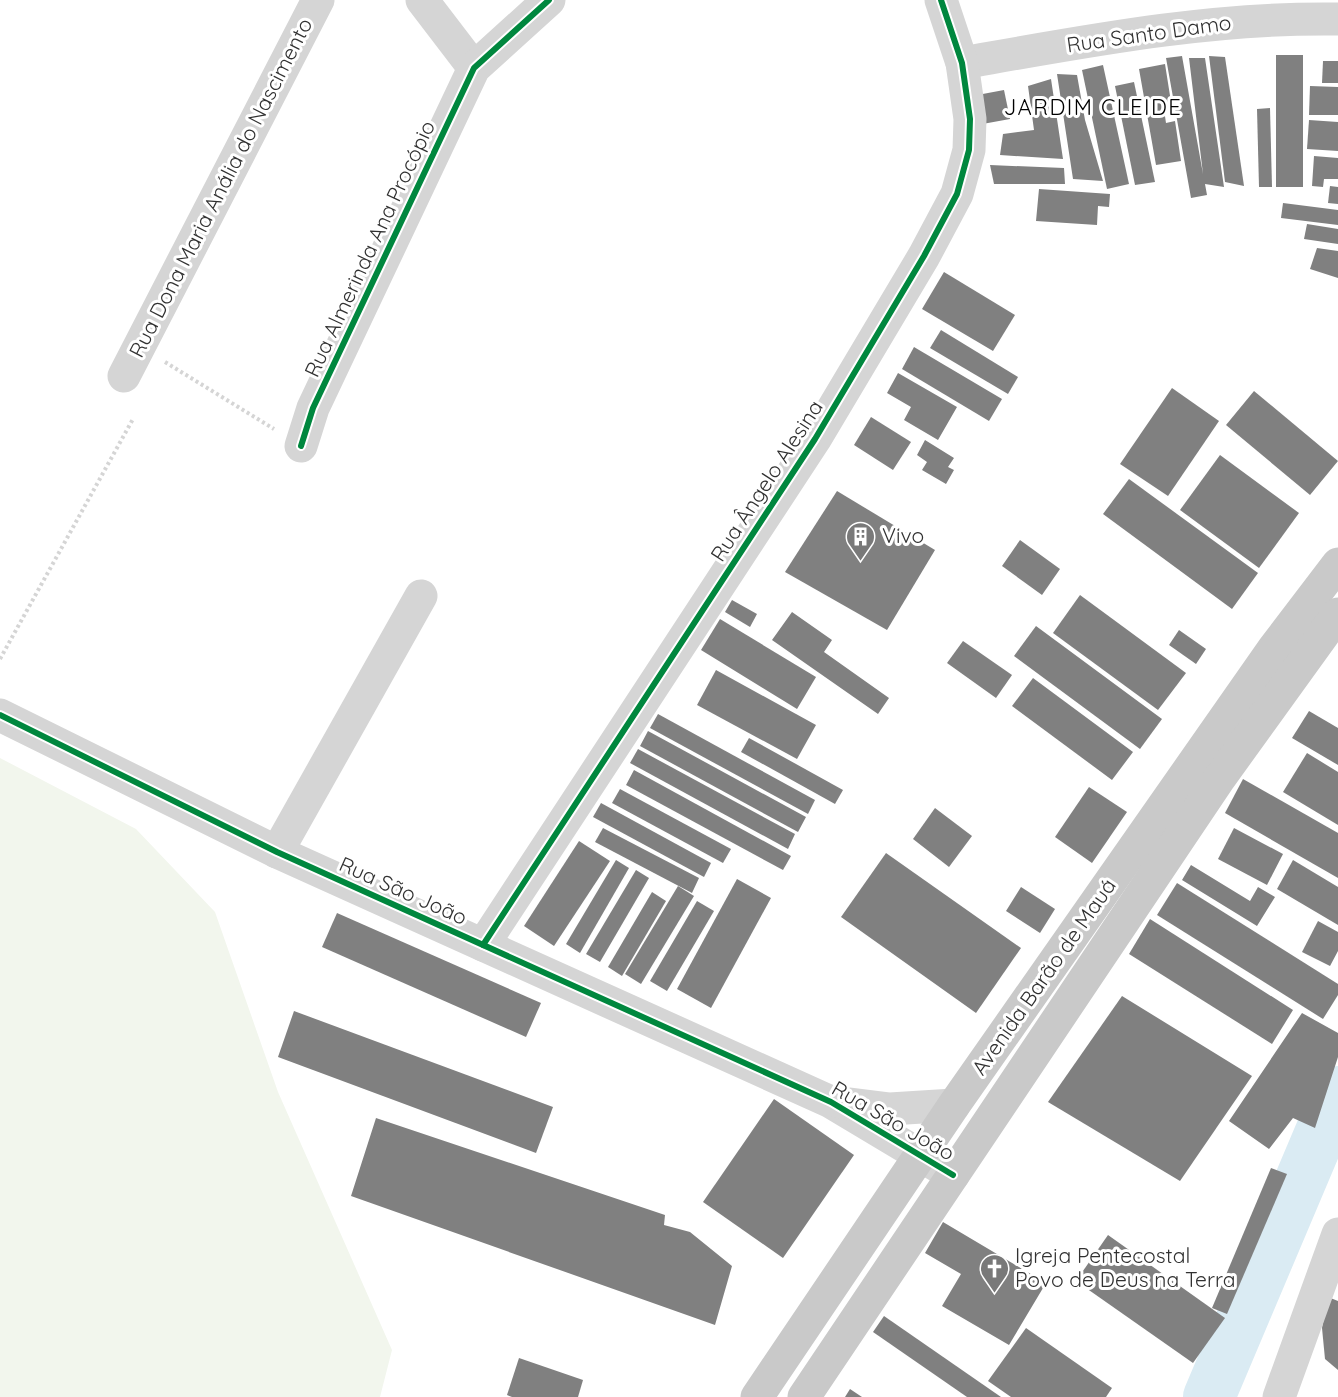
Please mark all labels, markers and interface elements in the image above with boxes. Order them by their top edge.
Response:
street label: Rua Santo Damo [1065,9,1233,57]
street label: Rua Dona Maria Anália do Nascimento [123,14,317,362]
district label: JARDIM CLEIDE [1004,93,1182,121]
street label: Rua Almerinda Ana Procópio [298,116,440,381]
street label: Rua Ângelo Alesina [704,395,828,566]
building icon: Vivo [845,520,877,562]
place label: Vivo [882,522,924,548]
street label: Rua São João [335,850,471,930]
street label: Avenida Barão de Mauá [965,873,1121,1080]
street label: Rua São João [828,1075,959,1166]
place label: Igreja Pentecostal Povo de Deus na Terra [1015,1242,1236,1292]
church icon: Igreja Pentecostal Povo de Deus na Terra [978,1252,1010,1294]

